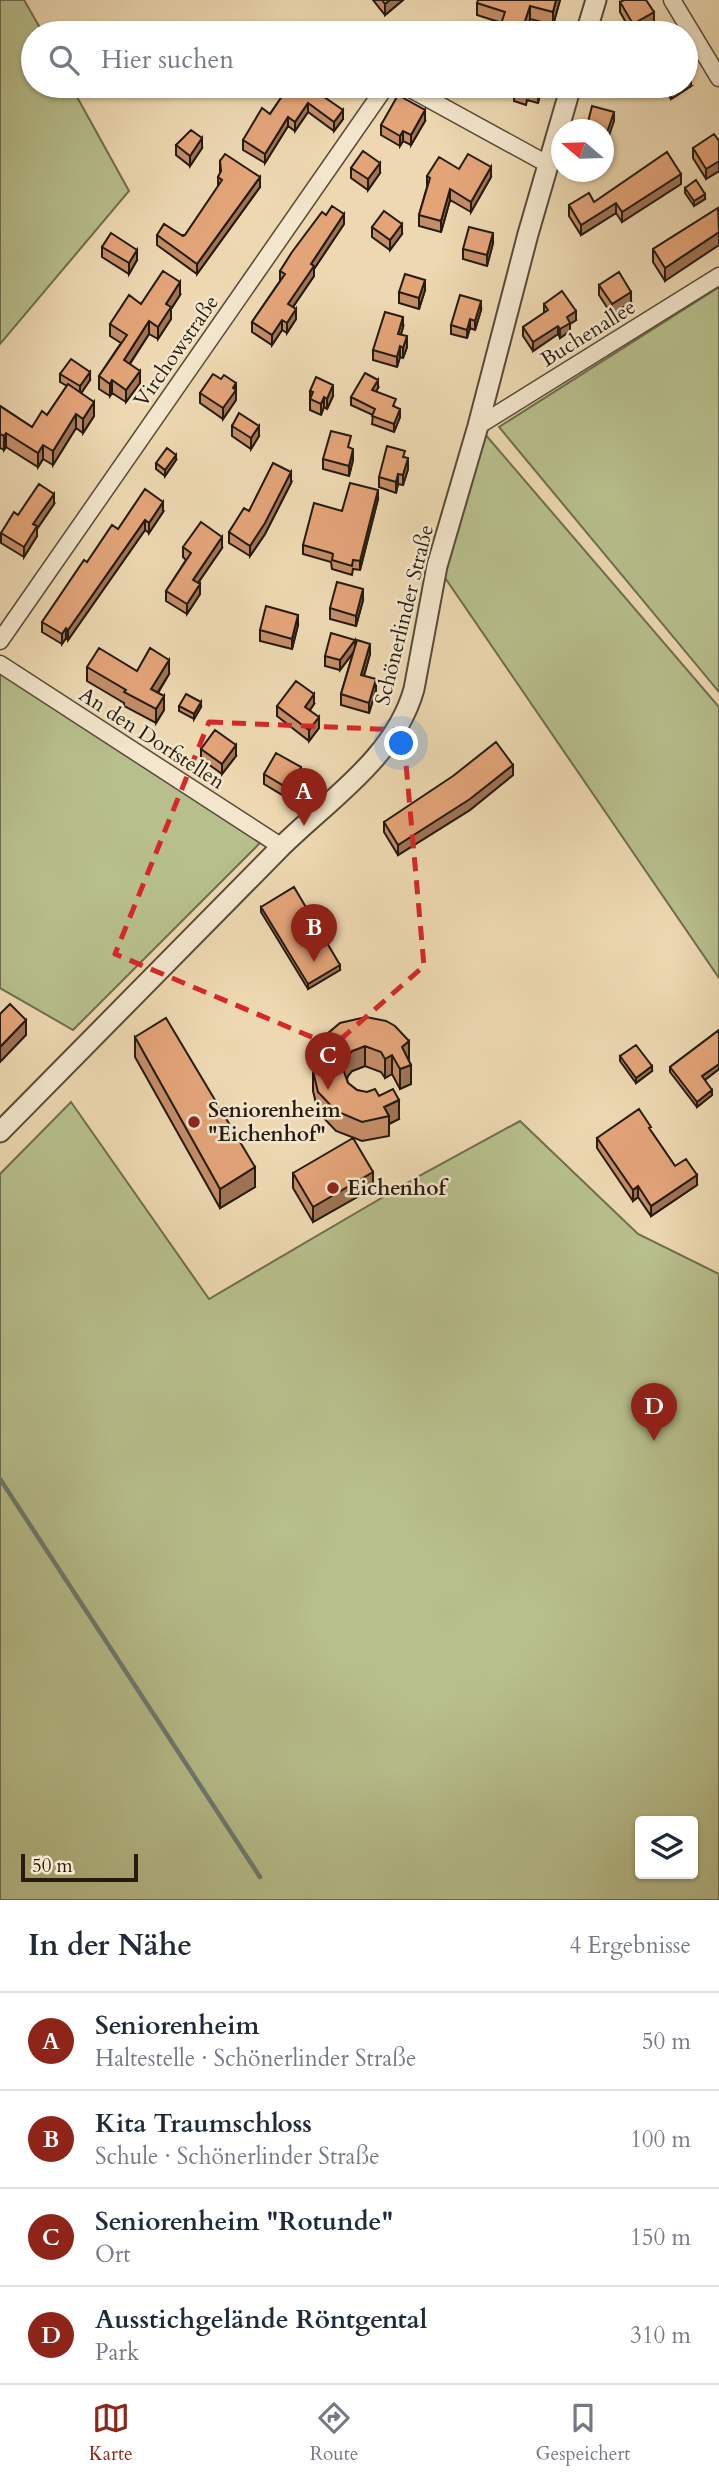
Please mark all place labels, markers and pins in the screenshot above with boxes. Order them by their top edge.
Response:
pin: A [281,768,327,826]
pin: B [291,904,337,962]
pin: C [305,1032,351,1090]
place label: Seniorenheim "Eichenhof" [208,1096,342,1149]
marker: Seniorenheim "Eichenhof" [186,1114,202,1130]
place label: Eichenhof [347,1174,449,1203]
marker: Eichenhof [325,1180,341,1196]
pin: D [631,1383,677,1441]

